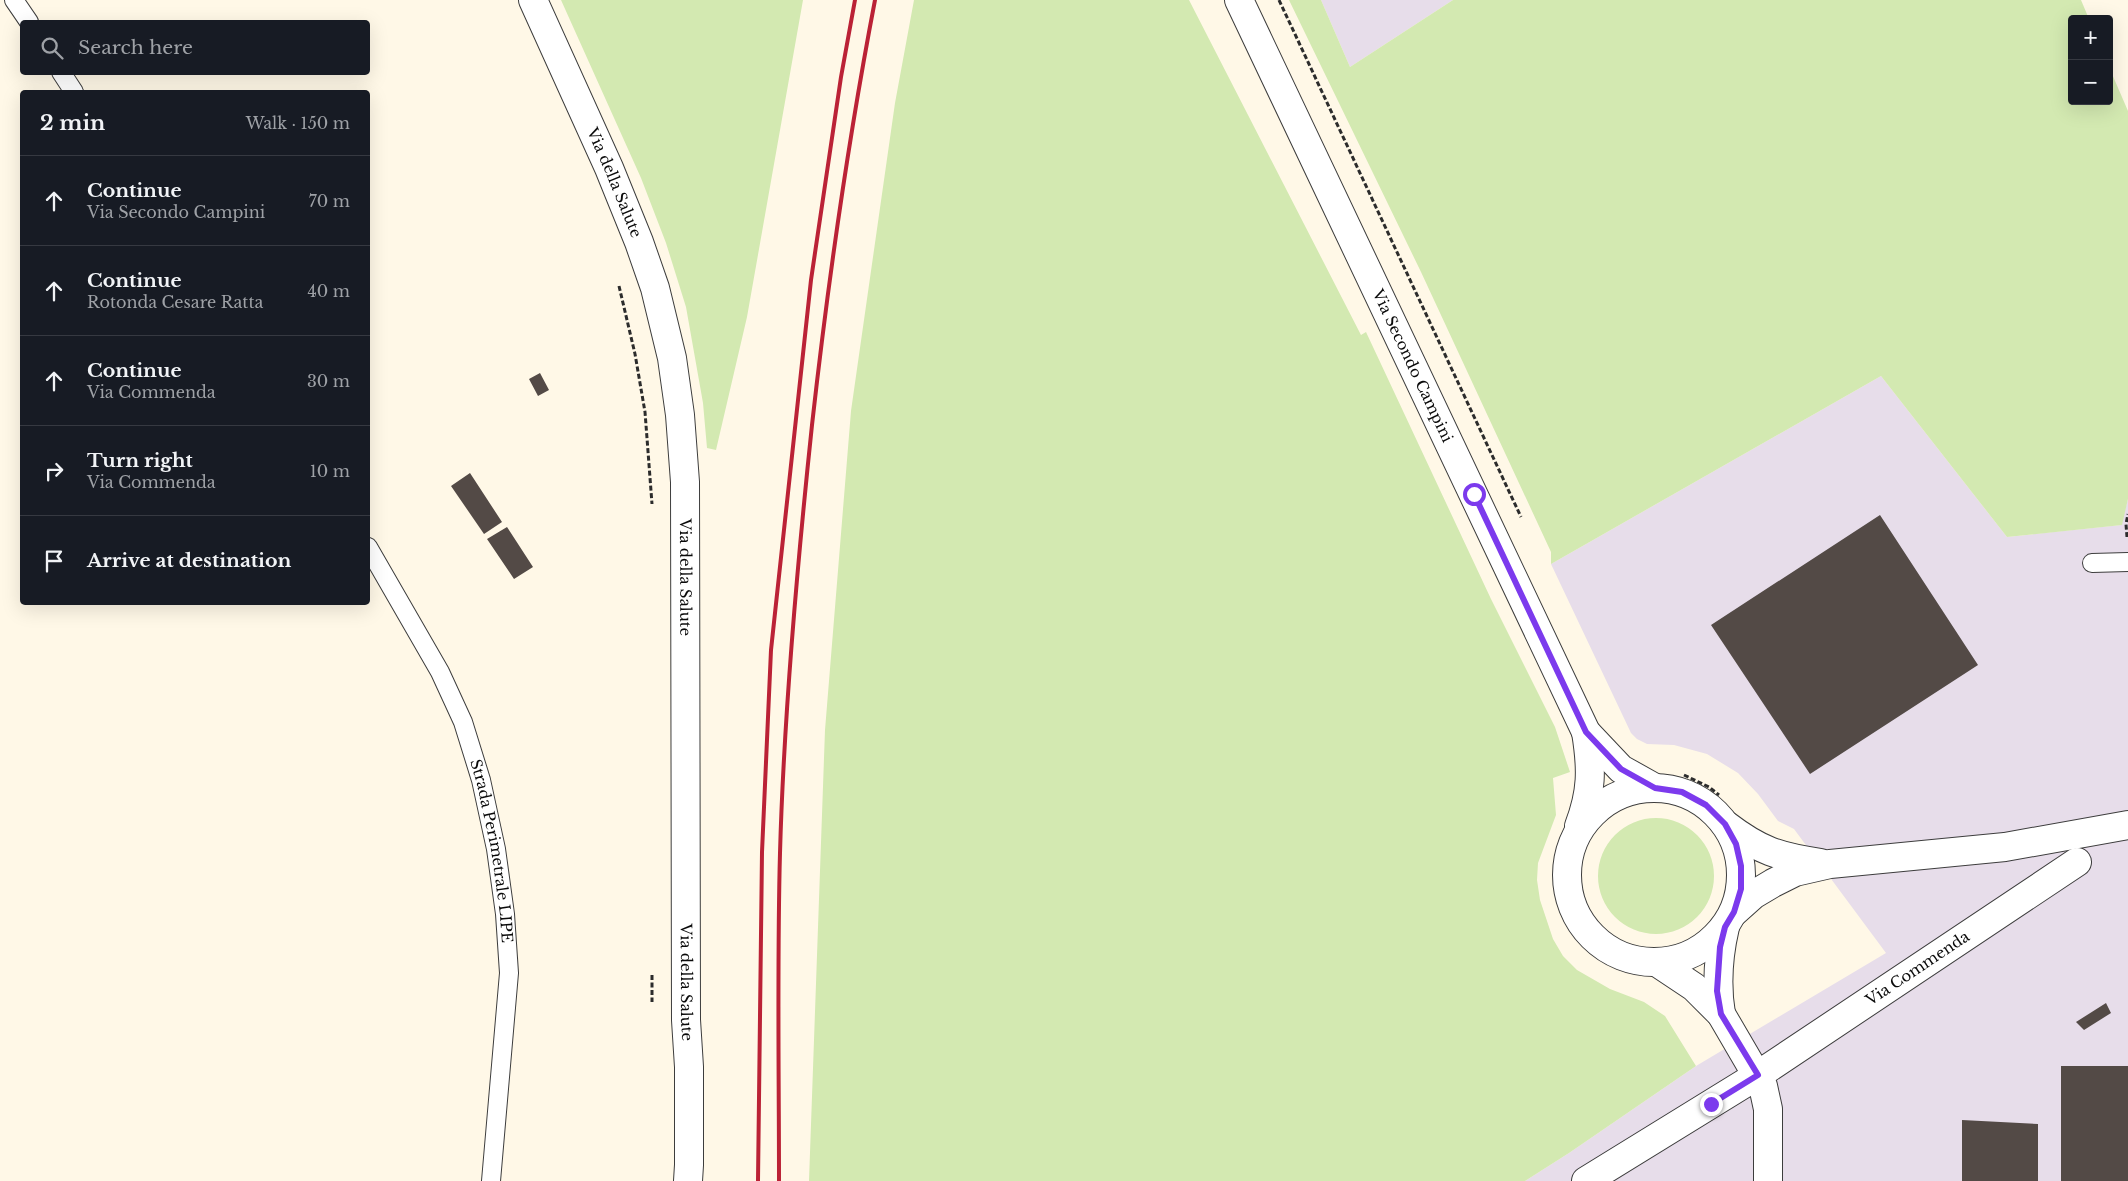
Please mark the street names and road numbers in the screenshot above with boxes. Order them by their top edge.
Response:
street label: Via della Salute [583,124,646,240]
street label: Via Secondo Campini [1368,285,1457,445]
street label: Via della Salute [676,518,695,636]
street label: Strada Perimetrale LIPE [466,757,517,943]
street label: Via della Salute [677,923,697,1042]
street label: Via Commenda [1861,926,1973,1010]

